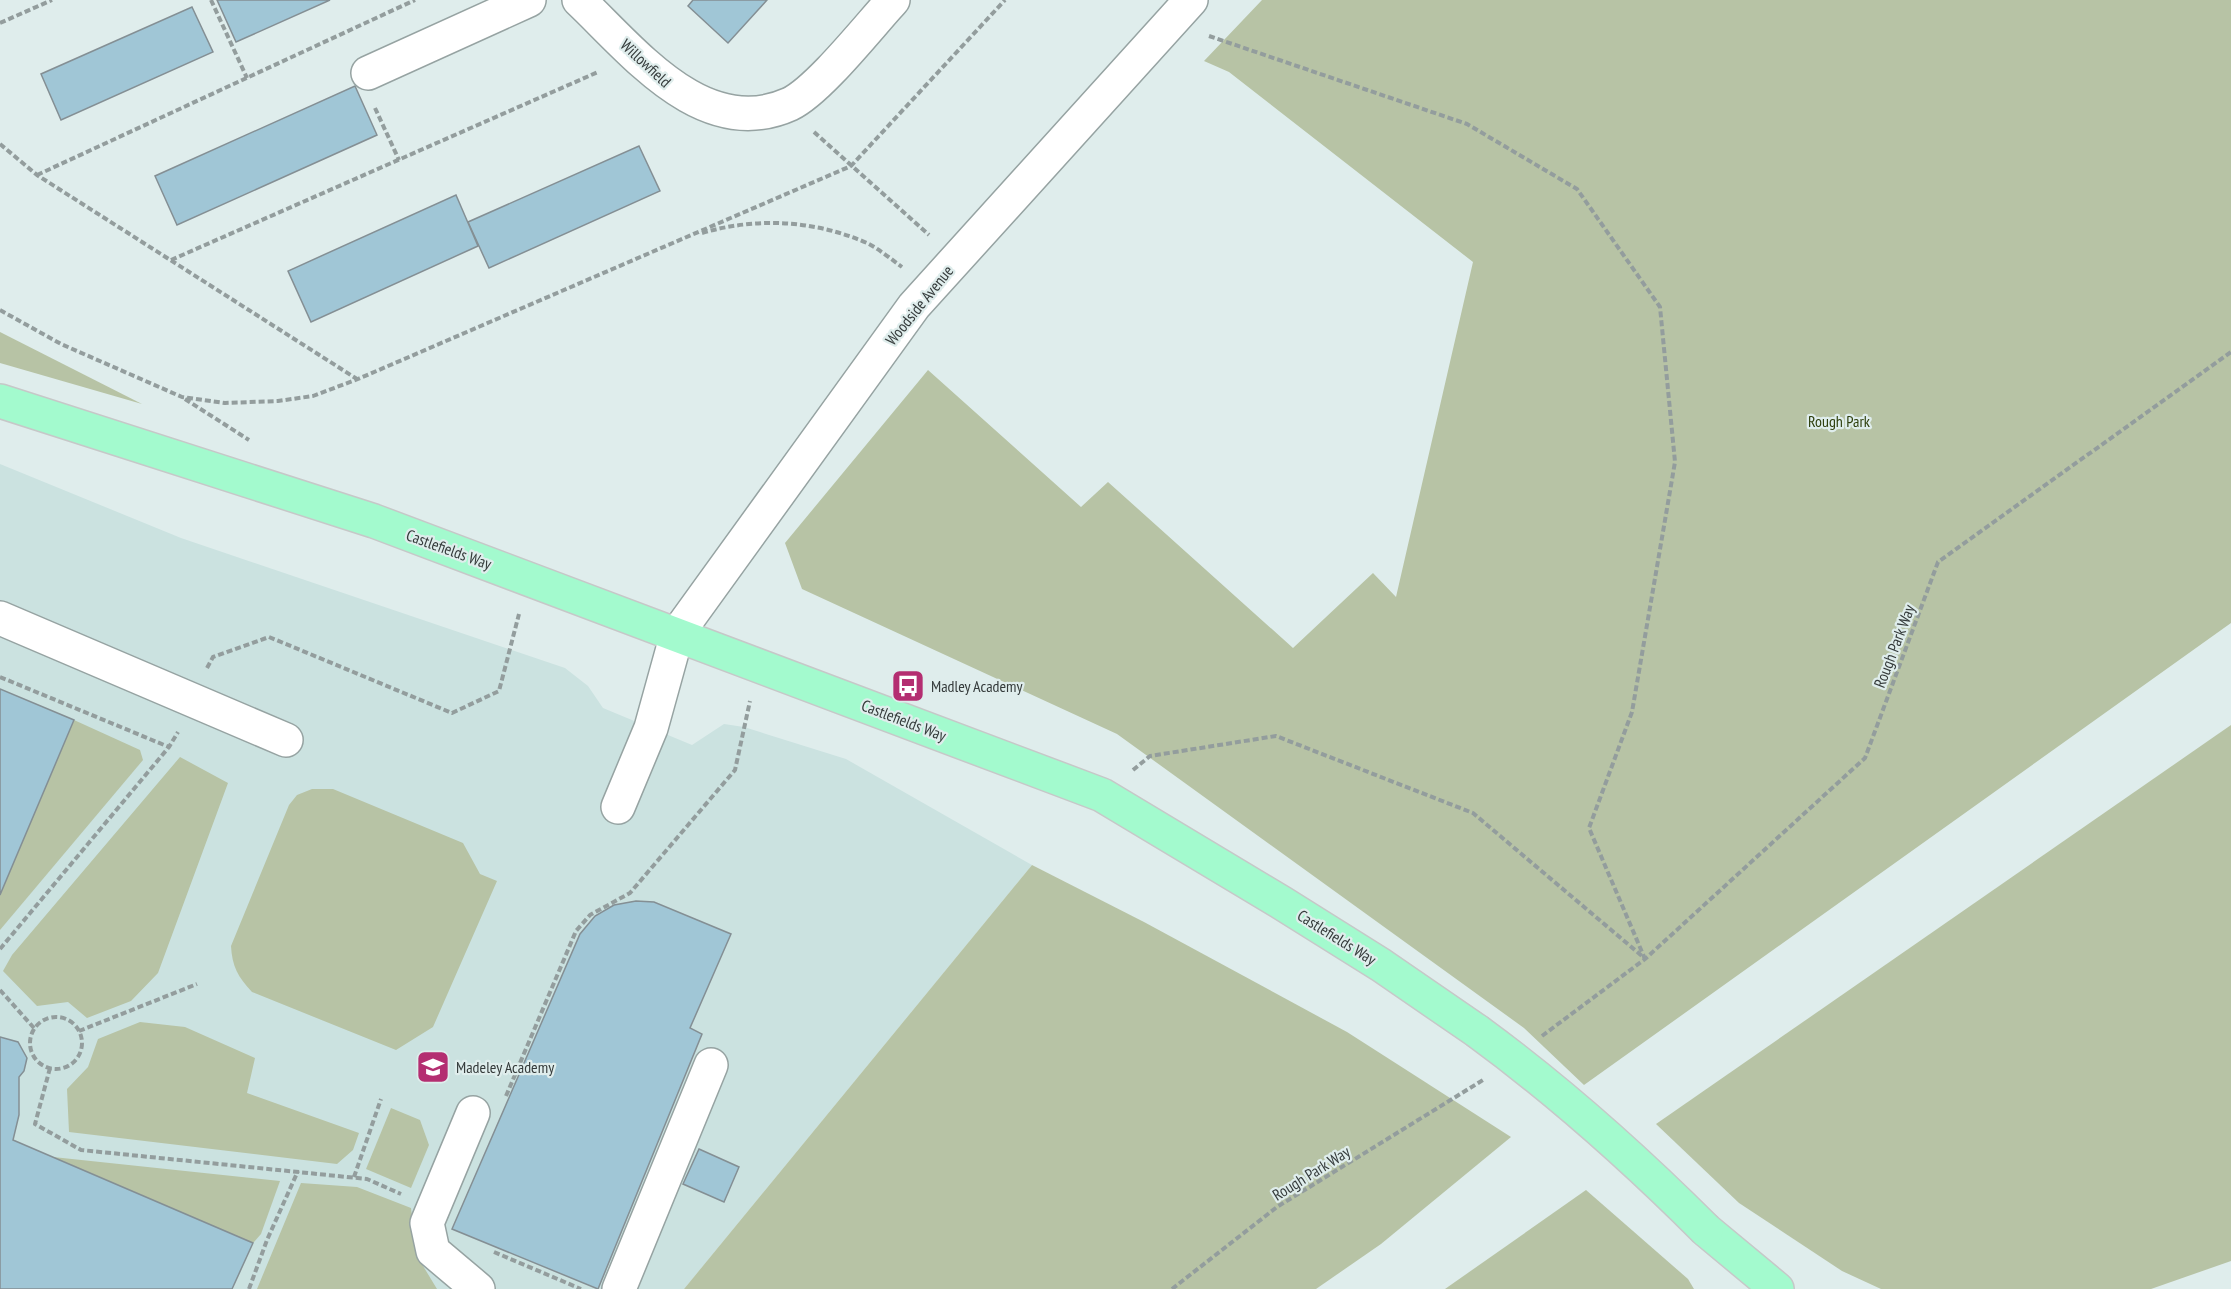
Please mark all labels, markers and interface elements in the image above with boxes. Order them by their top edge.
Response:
street label: Willowfield [616,34,676,92]
street label: Woodside Avenue [881,261,957,349]
park label: Rough Park [1808,411,1871,431]
street label: Castlefields Way [404,524,494,574]
street label: Rough Park Way [1869,602,1919,690]
bus stop icon: Madley Academy [890,668,926,704]
place label: Madley Academy [931,676,1023,696]
street label: Castlefields Way [859,695,949,745]
street label: Castlefields Way [1294,905,1380,969]
school or university icon: Madeley Academy [415,1049,451,1085]
place label: Madeley Academy [456,1057,554,1077]
street label: Rough Park Way [1269,1141,1353,1205]

